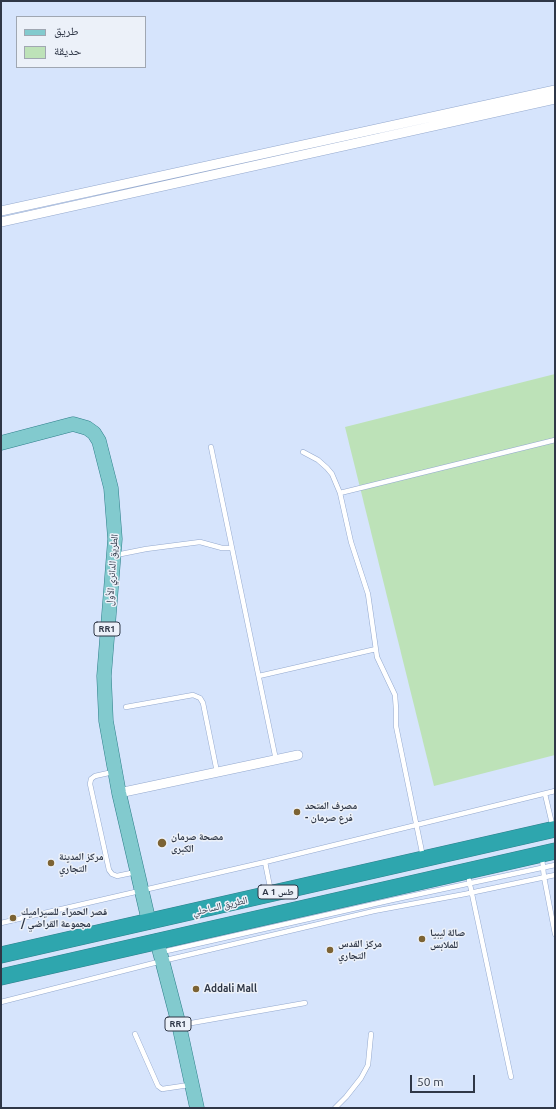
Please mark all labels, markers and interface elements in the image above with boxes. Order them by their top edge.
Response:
legend [16,16,146,68]
text: طريق [54,24,79,37]
text: حديقة [54,44,82,57]
street label: الطريق الدائري الأول [104,534,120,606]
road number: RR1 [94,622,120,636]
place label: مصرف المتحد - فرع صرمان [305,800,357,824]
marker: مصرف المتحد - فرع صرمان [292,807,302,817]
place label: مصحة صرمان الكبرى [171,831,223,854]
marker: مصحة صرمان الكبرى [156,837,168,849]
place label: مركز المدينة التجاري [59,851,103,874]
marker: مركز المدينة التجاري [46,858,56,868]
road number: A 1 طس [258,885,298,899]
street label: الطريق الساحلي [191,894,249,918]
place label: قصر الحمراء للسيراميك / مجموعة القراضي [21,906,107,930]
marker: قصر الحمراء للسيراميك / مجموعة القراضي [8,913,18,923]
place label: صالة ليبيا للملابس [430,927,465,950]
marker: صالة ليبيا للملابس [417,934,427,944]
place label: مركز القدس التجاري [338,938,382,962]
marker: مركز القدس التجاري [325,945,335,955]
place label: Addali Mall [204,983,257,995]
marker: Addali Mall [191,984,201,994]
road number: RR1 [165,1017,191,1031]
scale bar [412,1067,477,1093]
text: 50 m [417,1075,444,1088]

